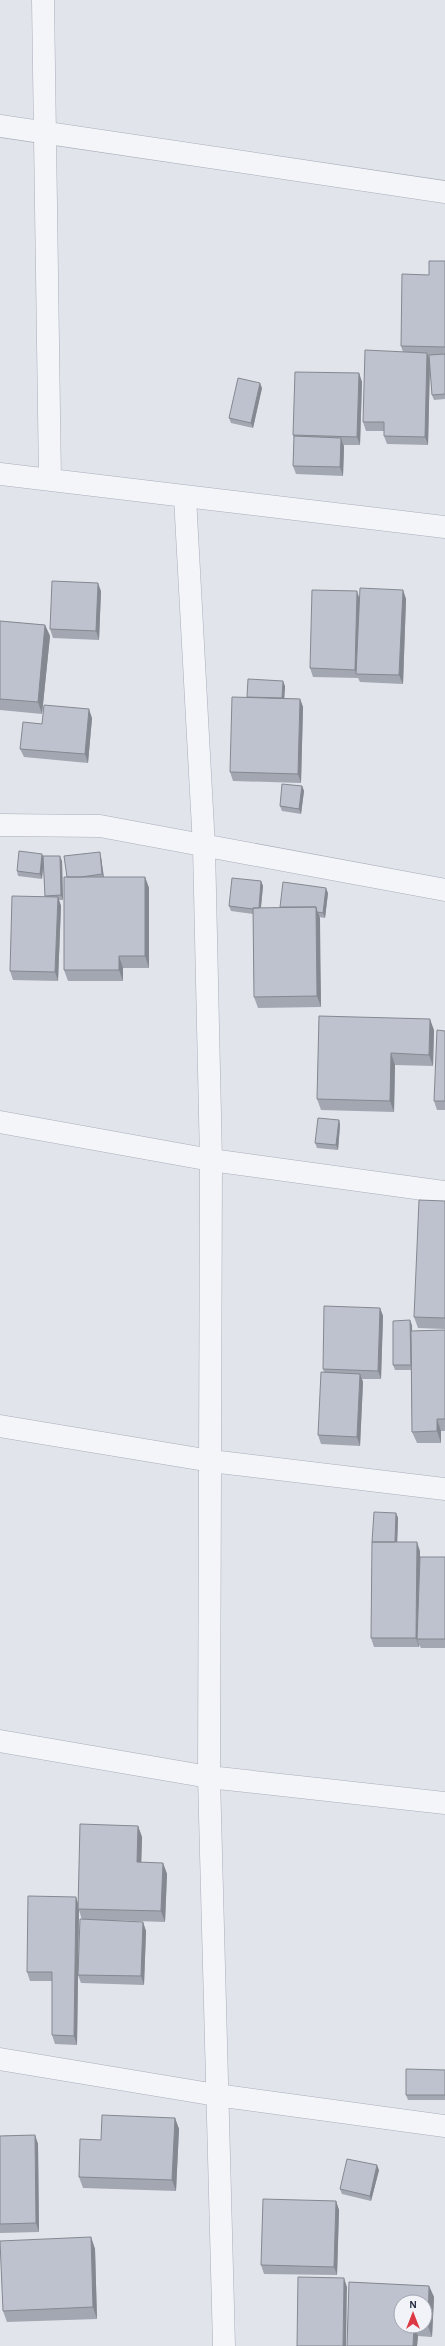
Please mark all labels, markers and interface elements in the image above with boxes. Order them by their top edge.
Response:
north arrow [393,2294,433,2334]
text: N [409,2299,417,2310]

